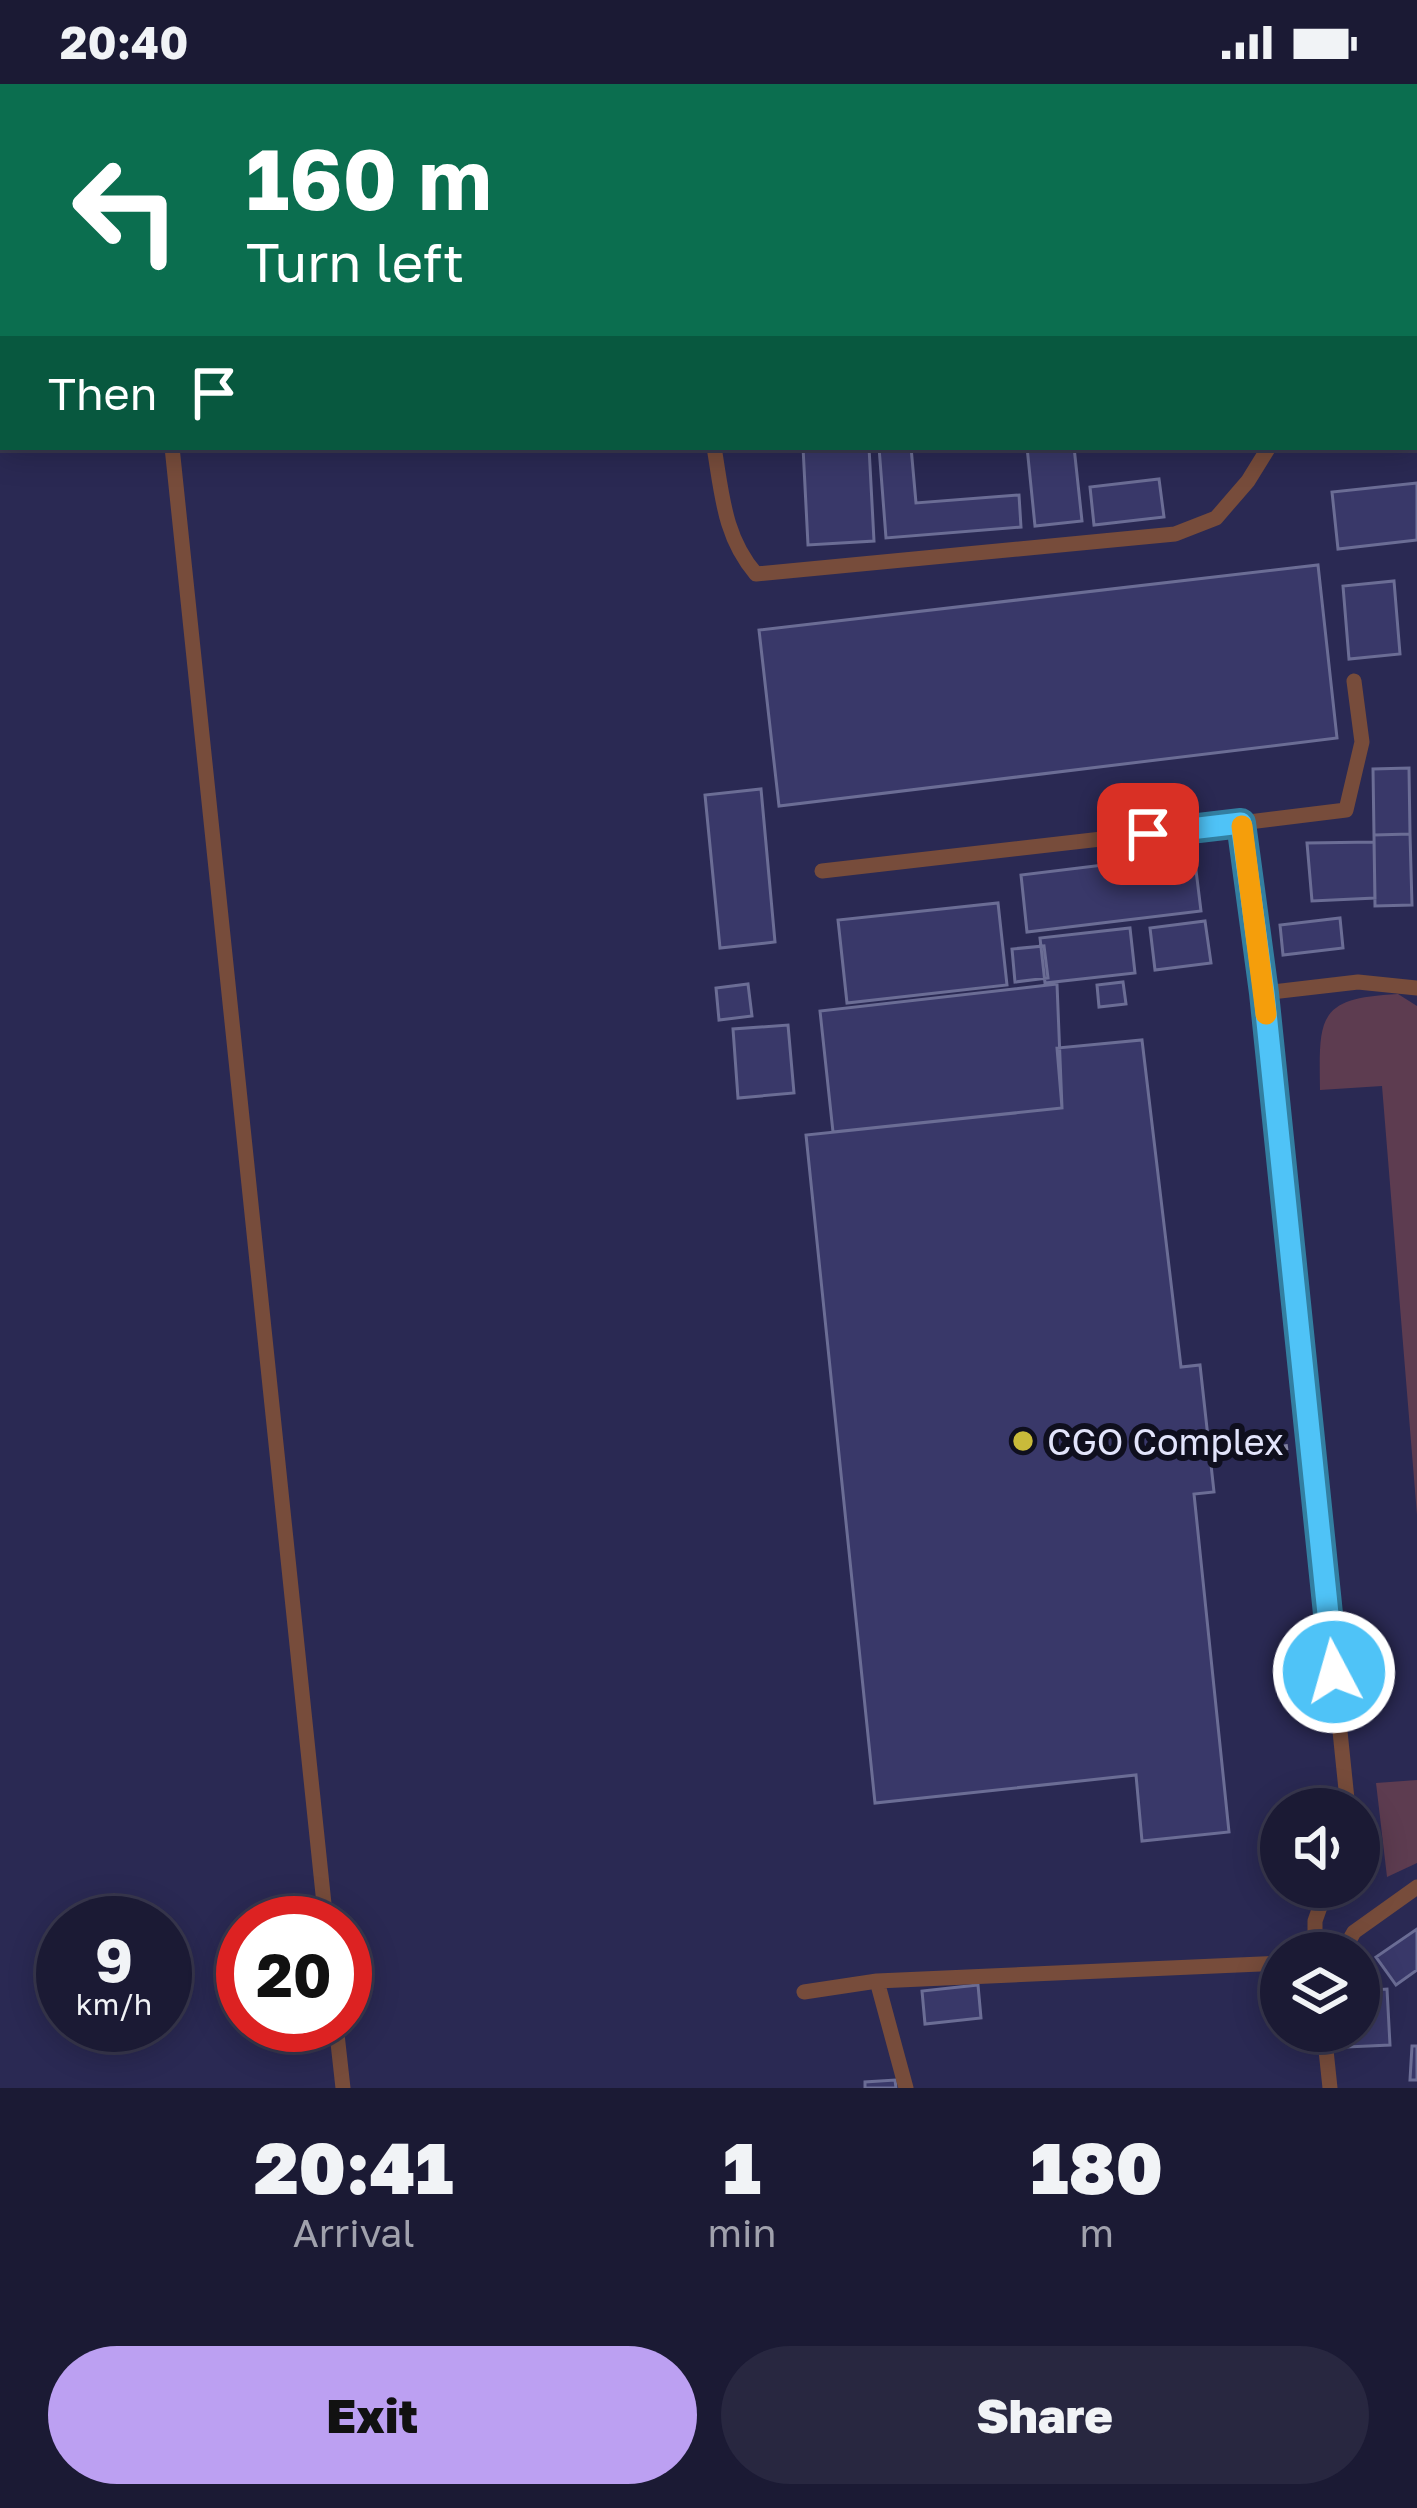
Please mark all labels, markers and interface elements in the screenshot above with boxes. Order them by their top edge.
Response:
text: 20:40 [60,15,188,69]
text: 160 m [246,128,492,228]
icon: left [48,132,204,288]
text: Turn left [246,229,464,294]
icon: arrive [181,360,247,426]
text: Then [48,366,157,420]
pin [1097,783,1199,885]
icon: arrive [1115,801,1181,867]
place label: CGO Complex [1047,1420,1284,1463]
marker: CGO Complex [1010,1428,1036,1454]
position arrow [1271,1609,1397,1735]
map controls [1260,1788,1380,2052]
button: sound [1260,1788,1380,1908]
speed limit sign: 20 [216,1896,372,2052]
text: 9 [95,1923,133,1995]
button: layers [1260,1932,1380,2052]
text: km/h [76,1986,152,2022]
text: 20:41 [254,2123,454,2210]
text: 1 [723,2123,761,2210]
text: 180 [1030,2123,1163,2210]
text: Arrival [293,2209,415,2256]
text: min [708,2209,776,2256]
text: m [1079,2209,1114,2256]
button: Exit [48,2346,697,2484]
button: Share [721,2346,1369,2484]

